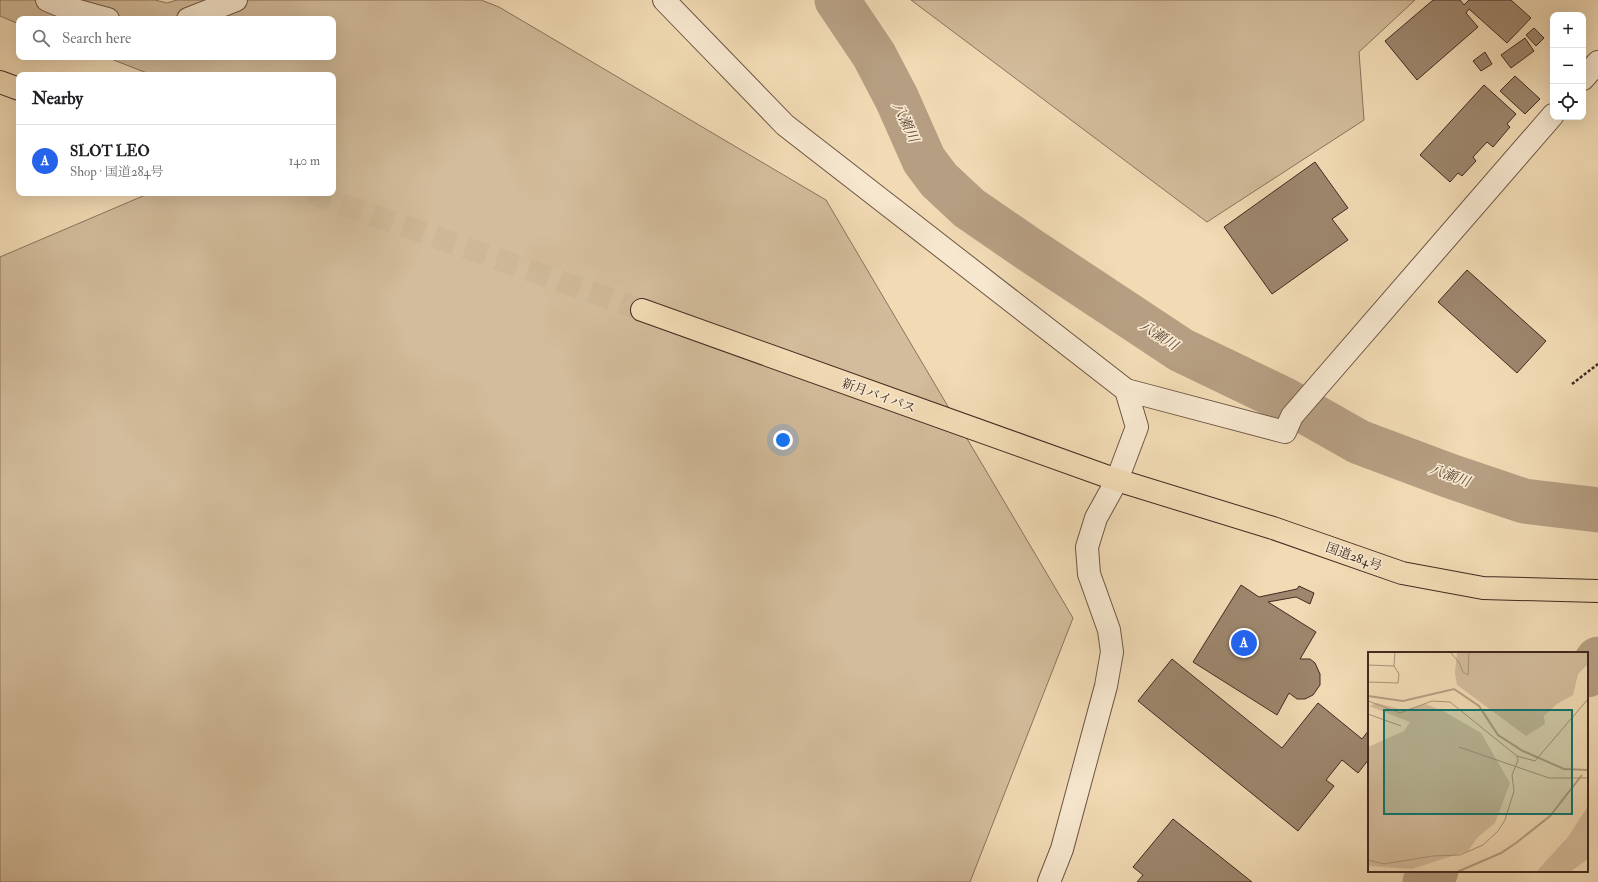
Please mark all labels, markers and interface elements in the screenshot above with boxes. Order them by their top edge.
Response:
map controls [1550,12,1586,120]
button: + [1550,12,1586,48]
search box [16,16,336,60]
icon: search [30,27,52,49]
text: Search here [62,29,131,48]
button: − [1550,48,1586,84]
button: locate [1550,84,1586,120]
text: Nearby [32,88,83,109]
water label: 八瀬川 [889,100,923,147]
text: SLOT LEO [70,142,150,161]
text: A [41,153,49,169]
text: 140 m [289,153,320,169]
text: Shop · 国道284号 [70,164,164,180]
water label: 八瀬川 [1136,317,1183,355]
street label: 新月バイパス [839,375,918,417]
your location [773,430,793,450]
water label: 八瀬川 [1427,460,1474,491]
street label: 国道284号 [1323,539,1384,574]
pin: A [1231,628,1257,658]
inset map [1368,652,1588,872]

